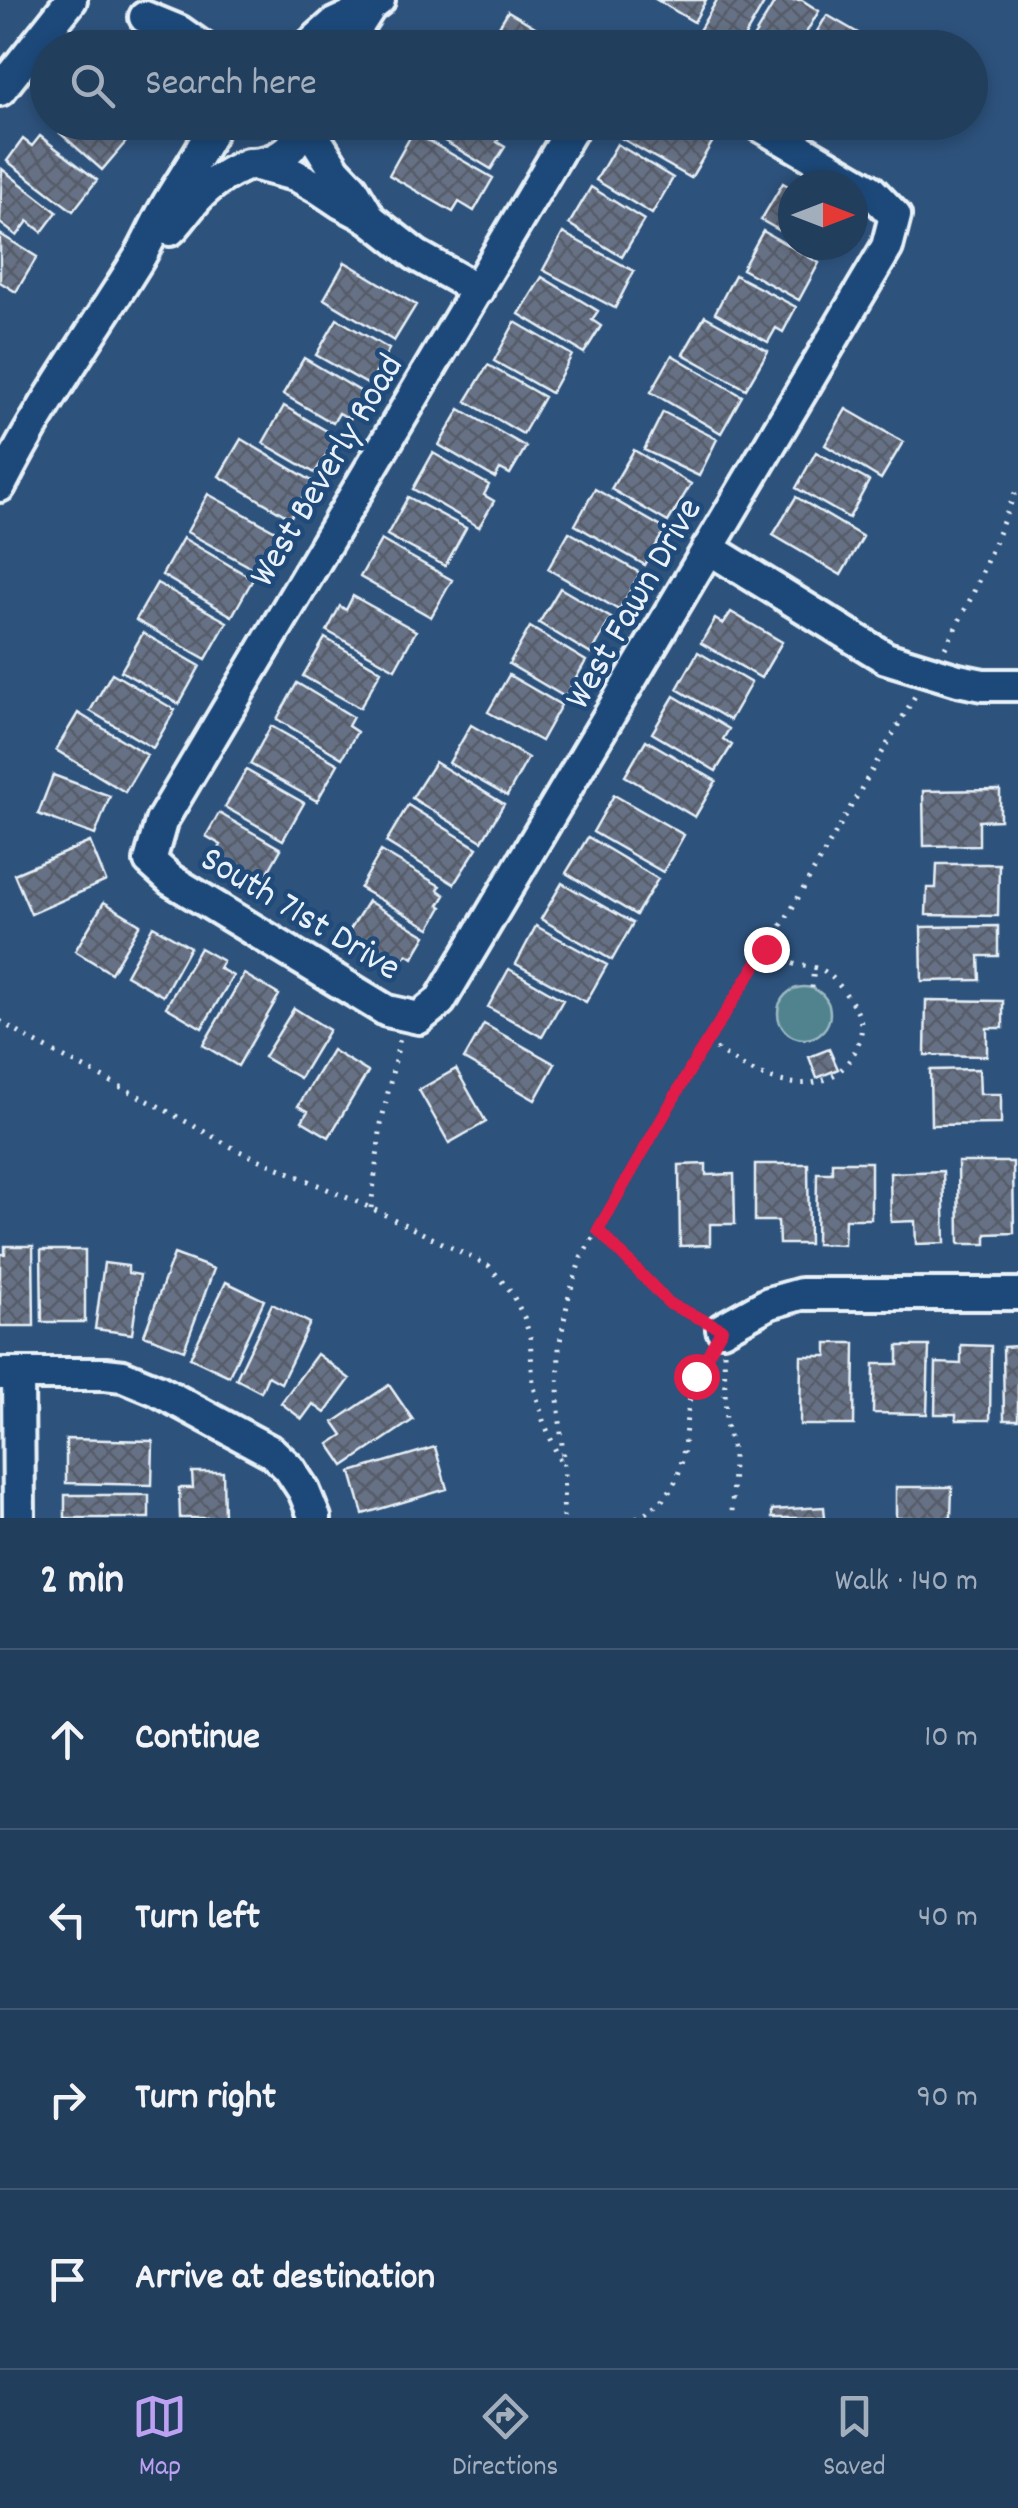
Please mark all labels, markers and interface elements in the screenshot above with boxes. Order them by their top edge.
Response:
search box [30,30,988,140]
icon: search [65,58,120,113]
text: Search here [145,58,317,113]
north arrow [778,170,868,260]
street label: West Beverly Road [237,345,420,599]
street label: West Fawn Drive [553,489,719,721]
street label: South 71st Drive [189,834,410,997]
route end [744,927,790,973]
route start [674,1354,720,1400]
text: 2 min [40,1553,124,1613]
text: Walk · 140 m [835,1560,978,1606]
icon: ahead [40,1712,95,1767]
text: Continue [135,1712,260,1767]
text: 10 m [924,1716,978,1762]
icon: left [40,1892,95,1947]
text: Turn left [135,1892,260,1947]
text: 40 m [918,1896,978,1942]
icon: right [40,2072,95,2127]
text: Turn right [135,2072,276,2127]
text: 90 m [917,2076,978,2122]
icon: arrive [40,2252,95,2307]
text: Arrive at destination [135,2252,435,2307]
tab: Map [132,2389,187,2489]
tab: Directions [452,2389,558,2489]
tab: Saved [823,2389,886,2489]

